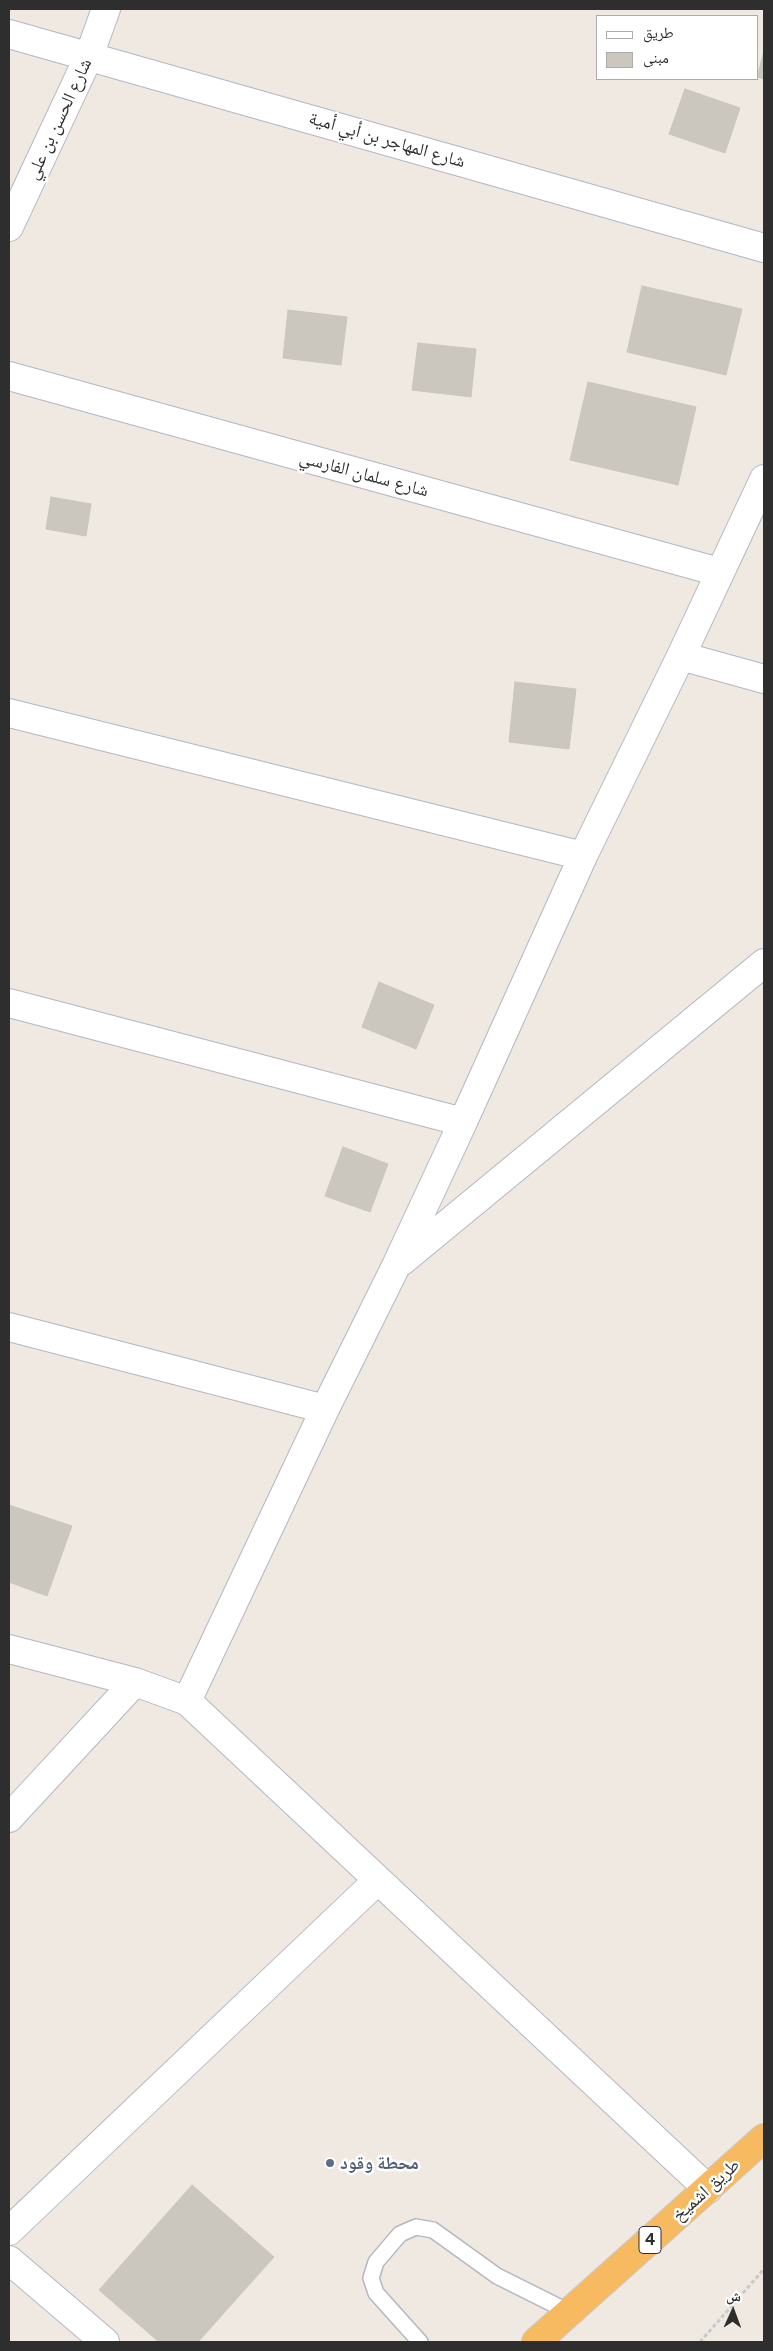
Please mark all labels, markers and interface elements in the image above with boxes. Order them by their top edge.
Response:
legend [596,15,758,80]
text: طريق [643,24,674,41]
text: مبنى [643,49,669,66]
street label: شارع الحسن بن علي [21,55,97,183]
street label: شارع المهاجر بن أبي أمية [306,107,468,173]
street label: شارع سلمان الفارسي [297,446,431,502]
place label: محطة وقود [340,2152,419,2174]
street label: طريق اشميخ [668,2154,744,2226]
marker: محطة وقود [324,2157,336,2169]
road number: 4 [639,2226,661,2254]
north arrow [708,2286,758,2336]
text: ش [726,2288,741,2304]

